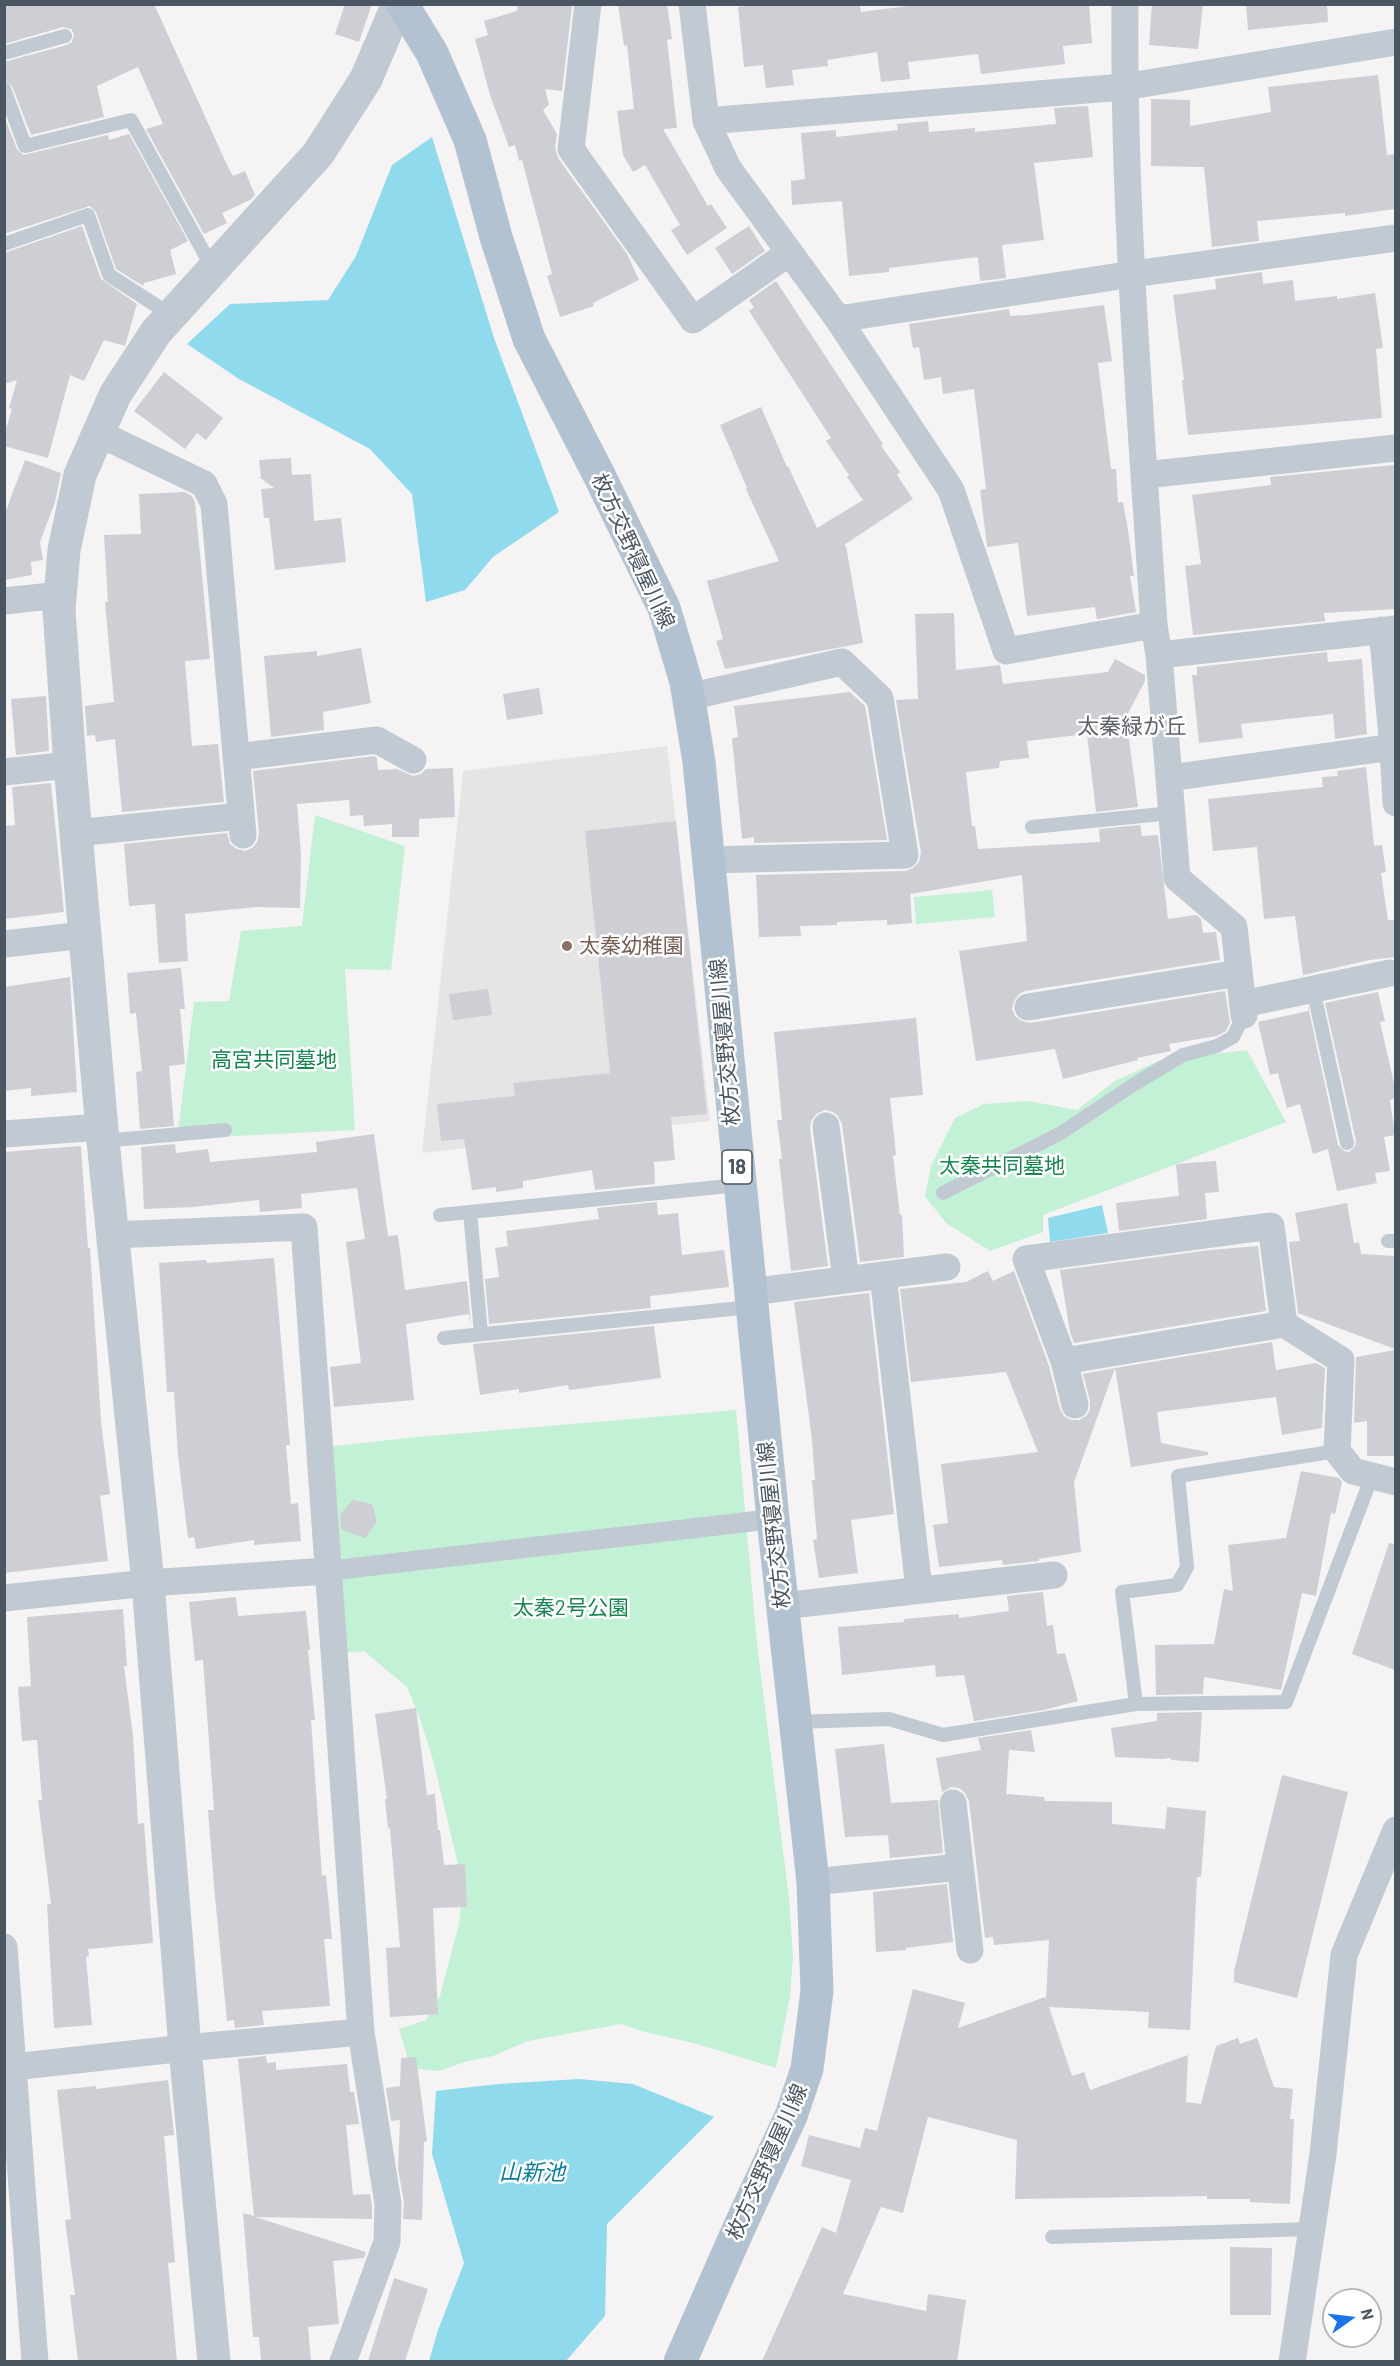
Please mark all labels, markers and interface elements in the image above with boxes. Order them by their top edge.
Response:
street label: 枚方交野寝屋川線 [586,470,680,632]
district label: 太秦緑が丘 [1077,714,1187,740]
place label: 太秦幼稚園 [579,933,684,959]
marker: 太秦幼稚園 [560,939,574,953]
street label: 枚方交野寝屋川線 [705,957,745,1127]
park label: 高宮共同墓地 [211,1047,337,1073]
road number: 18 [722,1150,752,1184]
park label: 太秦共同墓地 [939,1153,1065,1179]
street label: 枚方交野寝屋川線 [753,1440,795,1610]
park label: 太秦2号公園 [513,1595,629,1621]
street label: 枚方交野寝屋川線 [721,2080,813,2244]
water label: 山新池 [499,2160,565,2186]
north arrow [1322,2288,1382,2348]
text: N [1358,2307,1379,2321]

